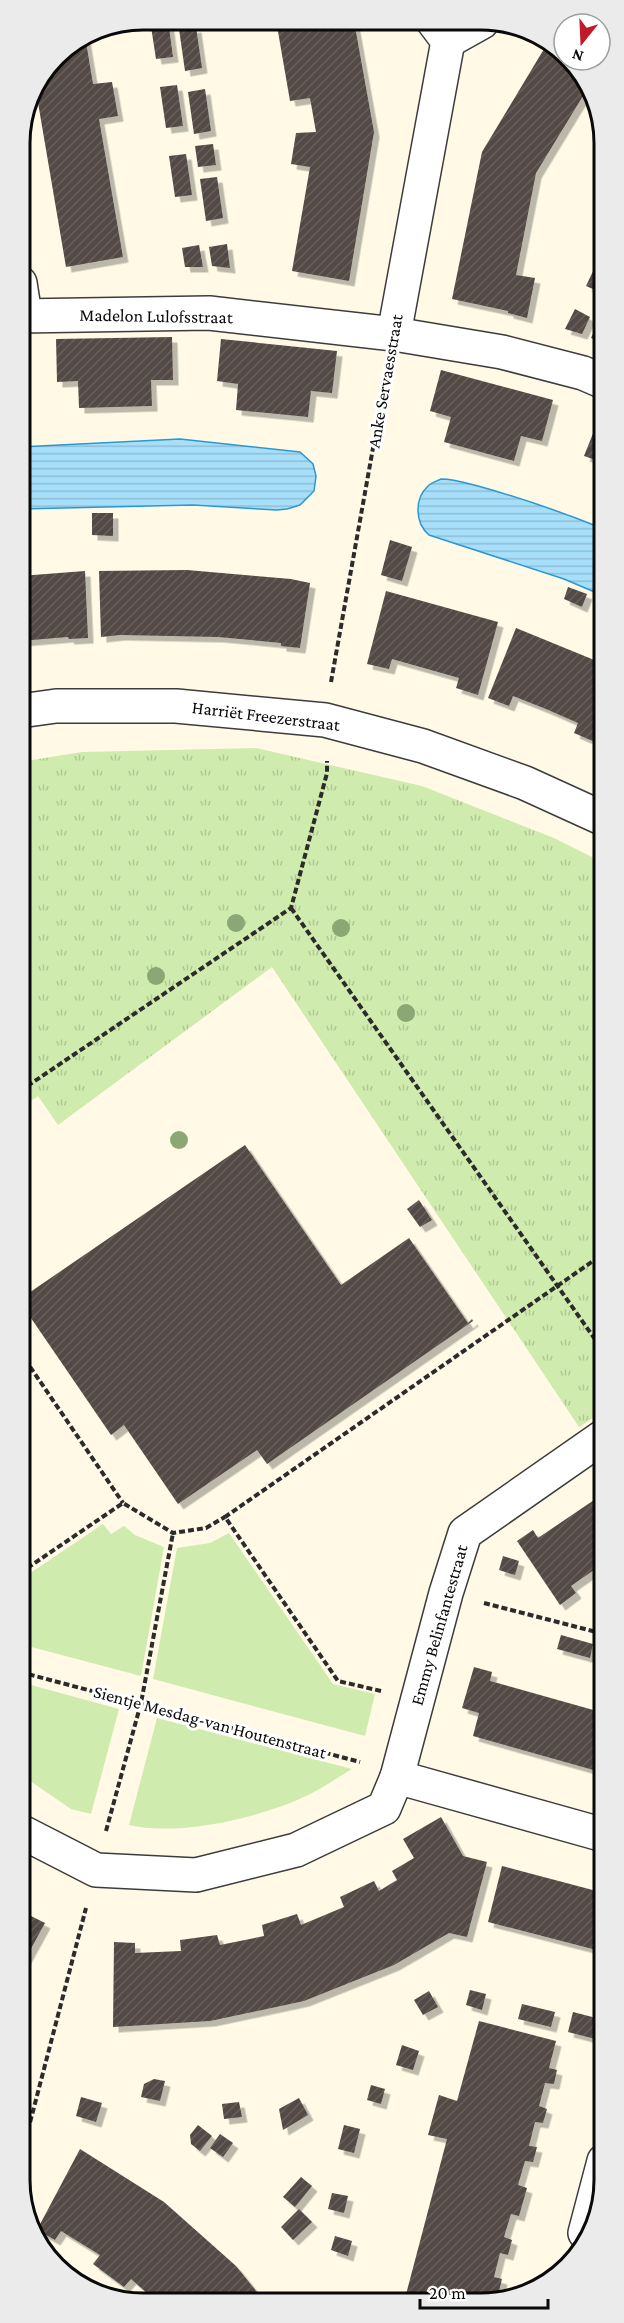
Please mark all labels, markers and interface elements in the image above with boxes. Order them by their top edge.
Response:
north arrow [552,12,612,72]
text: N [570,46,585,66]
street label: Madelon Lulofsstraat [79,305,234,327]
street label: Anke Servaesstraat [363,311,407,450]
street label: Harriët Freezerstraat [191,697,342,735]
street label: Emmy Belinfantestraat [407,1541,472,1708]
street label: Sientje Mesdag-van Houtenstraat [91,1681,330,1764]
scale bar [420,2272,548,2310]
text: 20 m [429,2283,466,2303]

